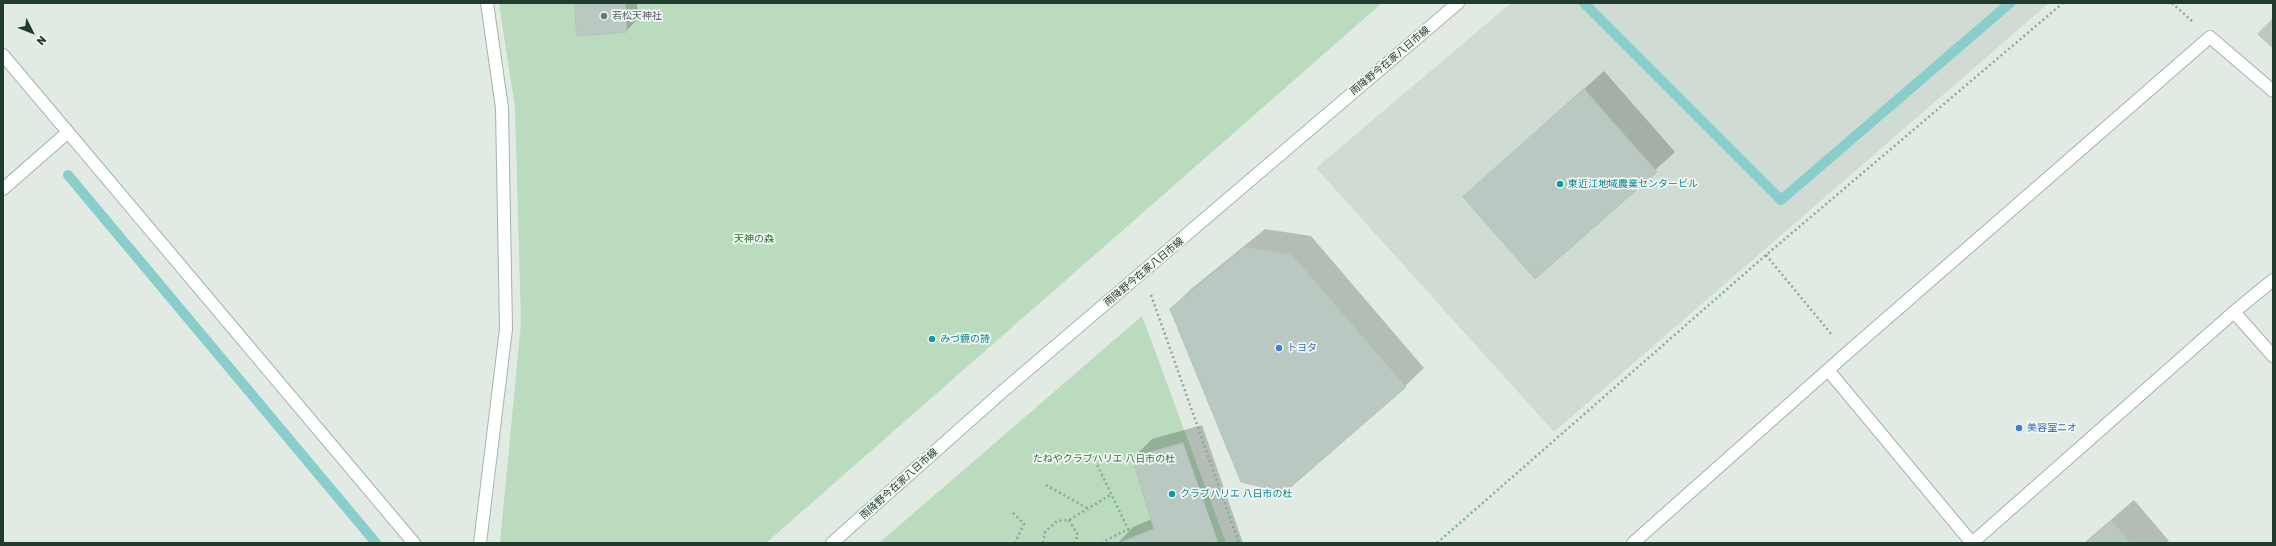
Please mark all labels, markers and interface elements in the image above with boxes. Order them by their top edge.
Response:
place label: 若松天神社 [612,10,662,22]
marker: 若松天神社 [599,11,609,21]
north arrow [12,12,52,52]
street label: 雨降野今在家八日市線 [1348,24,1432,98]
text: N [34,33,49,48]
place label: 東近江地域農業センタービル [1568,178,1698,190]
marker: 東近江地域農業センタービル [1555,179,1565,189]
park label: 天神の森 [734,233,774,245]
street label: 雨降野今在家八日市線 [1102,235,1186,309]
place label: みづ鏡の詩 [940,333,990,345]
marker: みづ鏡の詩 [927,334,937,344]
place label: トヨタ [1287,342,1317,354]
marker: トヨタ [1274,343,1284,353]
place label: 美容室ニオ [2027,422,2077,434]
marker: 美容室ニオ [2014,423,2024,433]
street label: 雨降野今在家八日市線 [858,446,940,522]
park label: たねやクラブハリエ 八日市の杜 [1033,453,1175,465]
place label: クラブハリエ 八日市の杜 [1180,488,1292,500]
marker: クラブハリエ 八日市の杜 [1167,489,1177,499]

